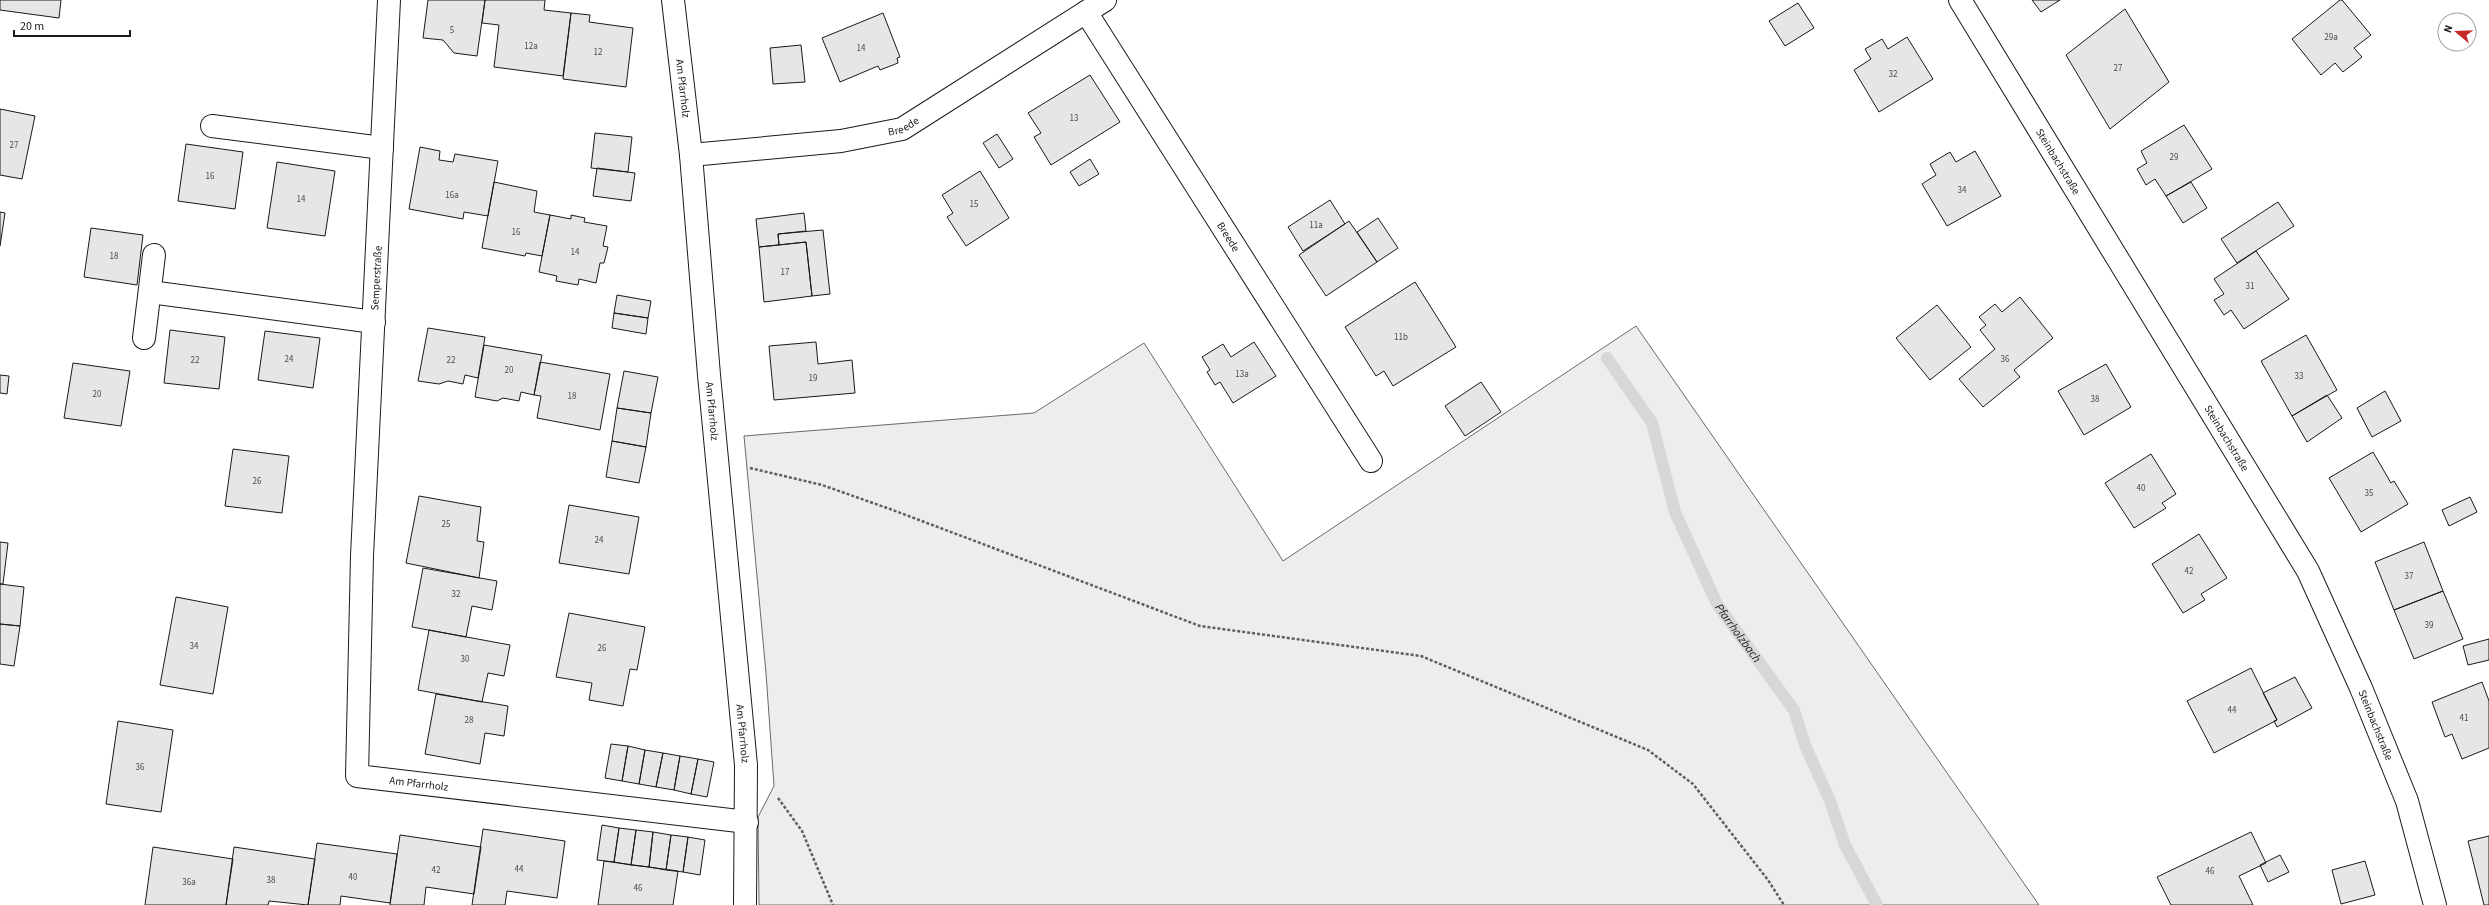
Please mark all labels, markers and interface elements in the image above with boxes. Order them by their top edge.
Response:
scale bar [14,12,130,38]
north arrow [2437,12,2477,52]
text: 20 m [20,18,44,35]
text: N [2440,23,2456,35]
house number: 5 [450,24,455,37]
house number: 29a [2324,31,2338,44]
house number: 12a [524,40,538,53]
house number: 14 [857,42,866,55]
house number: 12 [594,46,603,59]
street label: Am Pfarrholz [672,58,694,119]
house number: 27 [2114,62,2123,75]
house number: 32 [1889,68,1898,81]
house number: 13 [1070,112,1079,125]
street label: Breede [887,113,922,140]
street label: Steinbachstraße [2032,126,2084,198]
house number: 27 [10,139,19,152]
house number: 29 [2170,151,2179,164]
house number: 16 [206,170,215,183]
house number: 34 [1958,184,1967,197]
house number: 16a [445,189,459,202]
house number: 14 [297,193,306,206]
house number: 15 [970,198,979,211]
street label: Breede [1213,219,1244,255]
house number: 11a [1309,219,1323,232]
house number: 16 [512,226,521,239]
street label: Semperstraße [367,245,386,311]
house number: 14 [571,246,580,259]
house number: 18 [110,250,119,263]
house number: 17 [781,266,790,279]
house number: 31 [2246,280,2254,293]
house number: 11b [1394,331,1408,344]
house number: 24 [285,353,294,366]
house number: 36 [2001,353,2010,366]
house number: 22 [191,354,200,367]
house number: 22 [447,354,456,367]
house number: 20 [505,364,514,377]
house number: 13a [1235,368,1249,381]
house number: 33 [2295,370,2304,383]
house number: 19 [809,372,818,385]
street label: Am Pfarrholz [702,381,722,442]
house number: 20 [93,388,102,401]
house number: 18 [568,390,577,403]
house number: 38 [2091,393,2100,406]
street label: Steinbachstraße [2201,402,2253,475]
house number: 26 [253,475,262,488]
house number: 40 [2137,482,2146,495]
house number: 35 [2365,487,2374,500]
house number: 25 [442,518,451,531]
house number: 24 [595,534,604,547]
house number: 42 [2185,565,2194,578]
house number: 37 [2405,570,2414,583]
house number: 32 [452,588,461,601]
water label: Pfarrholzbach [1710,600,1765,666]
house number: 39 [2425,619,2434,632]
house number: 34 [190,640,199,653]
house number: 26 [598,642,607,655]
house number: 30 [461,653,470,666]
street label: Steinbachstraße [2354,688,2397,763]
street label: Am Pfarrholz [732,703,753,764]
house number: 44 [2228,704,2237,717]
house number: 41 [2460,712,2468,725]
house number: 28 [465,714,474,727]
house number: 36 [136,761,145,774]
street label: Am Pfarrholz [389,773,449,795]
house number: 44 [515,863,524,876]
house number: 42 [432,864,441,877]
house number: 46 [2206,865,2215,878]
house number: 40 [349,871,358,884]
house number: 38 [267,874,276,887]
house number: 36a [182,876,196,889]
house number: 46 [634,882,643,895]

